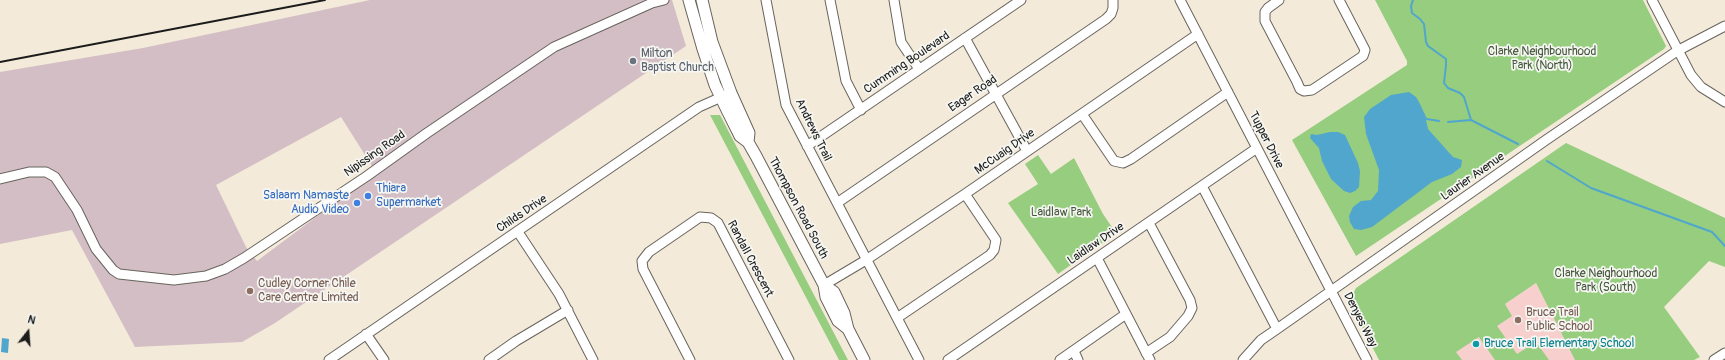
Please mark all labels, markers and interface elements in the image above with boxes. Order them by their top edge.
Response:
street label: Cumming Boulevard [861,29,953,97]
park label: Clarke Neighbourhood Park (North) [1488,45,1596,73]
place label: Milton Baptist Church [641,47,714,75]
marker: Milton Baptist Church [628,56,638,66]
street label: Eager Road [946,73,1000,115]
street label: Andrews Trail [792,96,834,164]
street label: Tupper Drive [1245,109,1287,171]
street label: McCuaig Drive [972,126,1038,178]
street label: Nipissing Road [342,128,408,180]
street label: Laurier Avenue [1438,150,1508,204]
street label: Thompson Road South [765,155,831,261]
place label: Thiara Supermarket [376,182,441,210]
place label: Salaam Namaste Audio Video [263,189,349,217]
marker: Thiara Supermarket [363,191,373,201]
street label: Childs Drive [494,192,550,236]
marker: Salaam Namaste Audio Video [352,198,362,208]
park label: Laidlaw Park [1031,206,1091,220]
street label: Randall Crescent [724,218,776,300]
street label: Laidlaw Drive [1065,220,1127,268]
park label: Clarke Neighourhood Park (South) [1555,267,1657,295]
place label: Cudley Corner Chile Care Centre Limited [258,277,359,305]
marker: Cudley Corner Chile Care Centre Limited [245,286,255,296]
street label: Denyes Way [1340,290,1380,350]
place label: Bruce Trail Public School [1526,306,1593,334]
north arrow [8,312,48,352]
text: N [26,313,37,327]
marker: Bruce Trail Public School [1513,315,1523,325]
place label: Bruce Trail Elementary School [1484,337,1634,351]
marker: Bruce Trail Elementary School [1471,339,1481,349]

